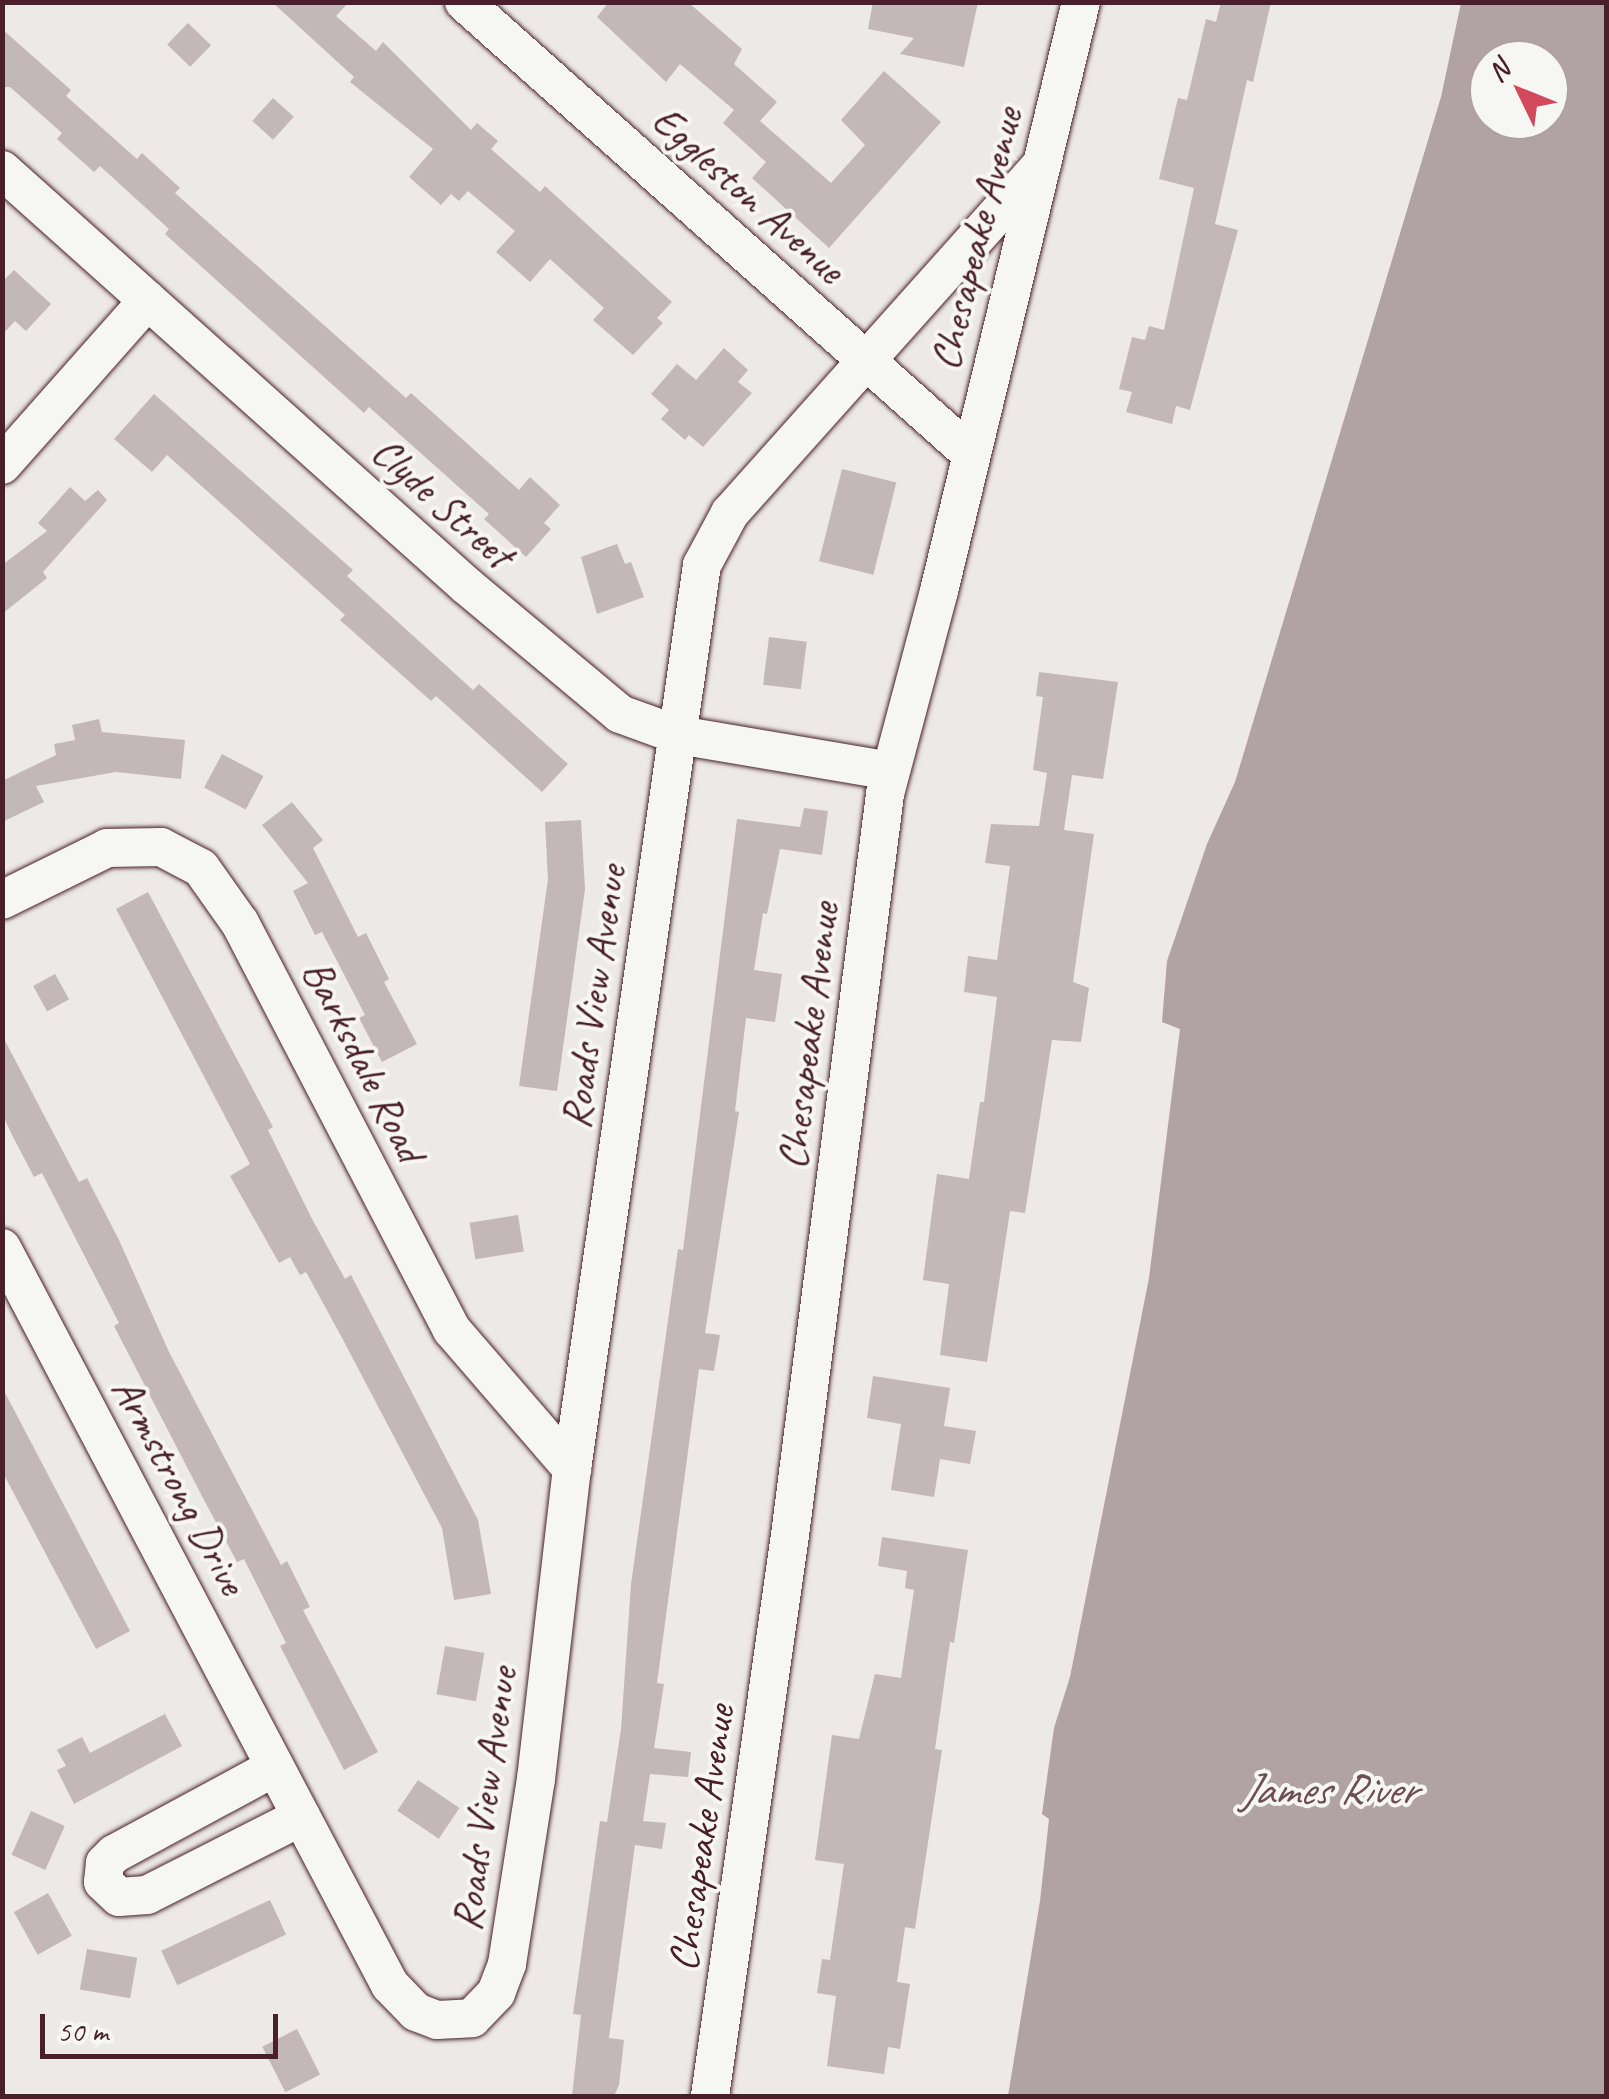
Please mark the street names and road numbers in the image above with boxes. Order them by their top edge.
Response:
street label: Eggleston Avenue [641,96,855,294]
street label: Chesapeake Avenue [920,103,1034,375]
street label: Clyde Street [361,426,523,580]
street label: Roads View Avenue [551,862,637,1132]
street label: Chesapeake Avenue [768,900,850,1172]
street label: Barksdale Road [291,952,435,1170]
street label: Armstrong Drive [101,1369,257,1603]
street label: Roads View Avenue [442,1664,528,1934]
street label: Chesapeake Avenue [658,1702,746,1974]

